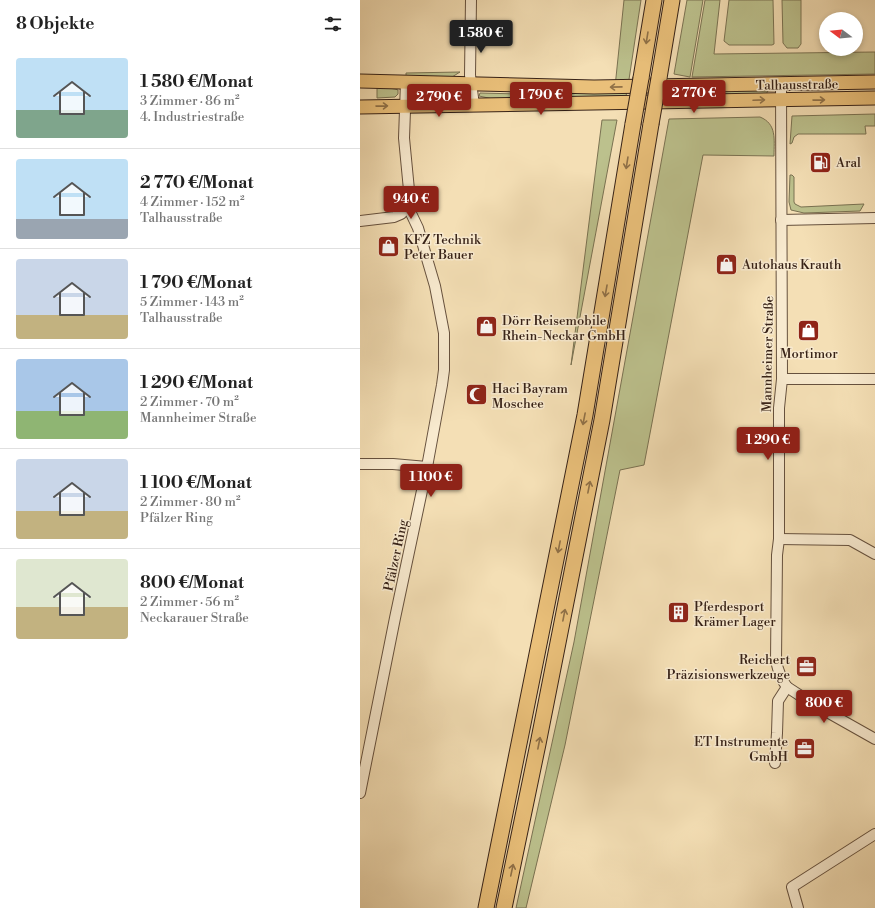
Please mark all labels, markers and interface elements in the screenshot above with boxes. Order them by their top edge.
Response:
north arrow [819,12,863,56]
map controls [819,12,863,56]
text: 8 Objekte [16,13,94,35]
icon: filters [322,13,344,35]
pin: 1 580 € [444,20,518,54]
text: 1 580 € [459,25,503,41]
one-way arrow [643,32,651,45]
text: 1 580 €/Monat [140,71,253,93]
icon: home [48,74,96,122]
street label: Talhausstraße [756,76,839,94]
pin: 2 770 € [657,80,731,114]
pin: 1 790 € [504,82,578,116]
one-way arrow [610,83,623,91]
pin: 2 790 € [402,84,476,118]
text: 2 770 € [672,85,716,101]
text: 1 790 € [519,87,563,103]
text: 2 790 € [416,89,462,105]
text: 3 Zimmer · 86 m² [140,93,240,109]
one-way arrow [812,96,825,103]
one-way arrow [752,97,765,104]
one-way arrow [375,103,388,110]
text: 4. Industriestraße [140,109,244,125]
fuel station icon: Aral [808,149,834,175]
place label: Aral [835,155,861,171]
one-way arrow [623,156,631,169]
text: 2 770 €/Monat [140,172,253,194]
icon: home [48,175,96,223]
pin: 940 € [383,186,439,220]
text: 940 € [393,191,429,207]
text: 4 Zimmer · 152 m² [140,194,244,210]
text: Talhausstraße [140,210,223,226]
place label: KFZ Technik Peter Bauer [404,232,482,263]
shop icon: KFZ Technik Peter Bauer [376,233,402,259]
shop icon: Autohaus Krauth [714,251,740,277]
place label: Autohaus Krauth [741,257,842,273]
text: 1 790 €/Monat [140,272,252,294]
icon: home [48,275,96,323]
one-way arrow [601,284,609,297]
text: 5 Zimmer · 143 m² [140,294,244,310]
street label: Mannheimer Straße [759,295,777,412]
text: Talhausstraße [140,310,223,326]
place label: Dörr Reisemobile Rhein-Neckar GmbH [502,313,627,344]
shop icon: Dörr Reisemobile Rhein-Neckar GmbH [474,314,500,340]
shop icon: Mortimor [796,318,822,344]
place label: Mortimor [780,346,838,362]
text: 1 290 €/Monat [140,372,253,394]
icon: home [48,375,96,423]
place label: Haci Bayram Moschee [492,381,569,412]
mosque icon: Haci Bayram Moschee [464,382,490,408]
text: 2 Zimmer · 70 m² [140,394,239,410]
text: Mannheimer Straße [140,410,256,426]
one-way arrow [580,412,588,425]
pin: 1 290 € [731,427,805,461]
text: 1 290 € [746,432,790,448]
pin: 1 100 € [394,464,468,498]
text: 1 100 € [409,469,453,485]
text: 1 100 €/Monat [140,472,252,494]
icon: home [48,475,96,523]
one-way arrow [585,481,593,494]
text: 2 Zimmer · 80 m² [140,494,241,510]
text: Pfälzer Ring [140,510,213,526]
street label: Pfälzer Ring [381,518,411,593]
one-way arrow [554,540,562,553]
text: 800 €/Monat [140,572,244,594]
icon: home [48,575,96,623]
text: 2 Zimmer · 56 m² [140,594,239,610]
place label: Pferdesport Krämer Lager [694,599,776,630]
building icon: Pferdesport Krämer Lager [666,600,692,626]
one-way arrow [560,609,568,622]
text: Neckarauer Straße [140,610,249,626]
place label: Reichert Präzisionswerkzeuge [666,652,790,683]
office icon: Reichert Präzisionswerkzeuge [793,653,819,679]
pin: 800 € [796,690,852,724]
text: 800 € [805,695,843,711]
place label: ET Instrumente GmbH [694,734,789,765]
office icon: ET Instrumente GmbH [791,735,817,761]
one-way arrow [535,736,543,749]
one-way arrow [509,864,517,877]

